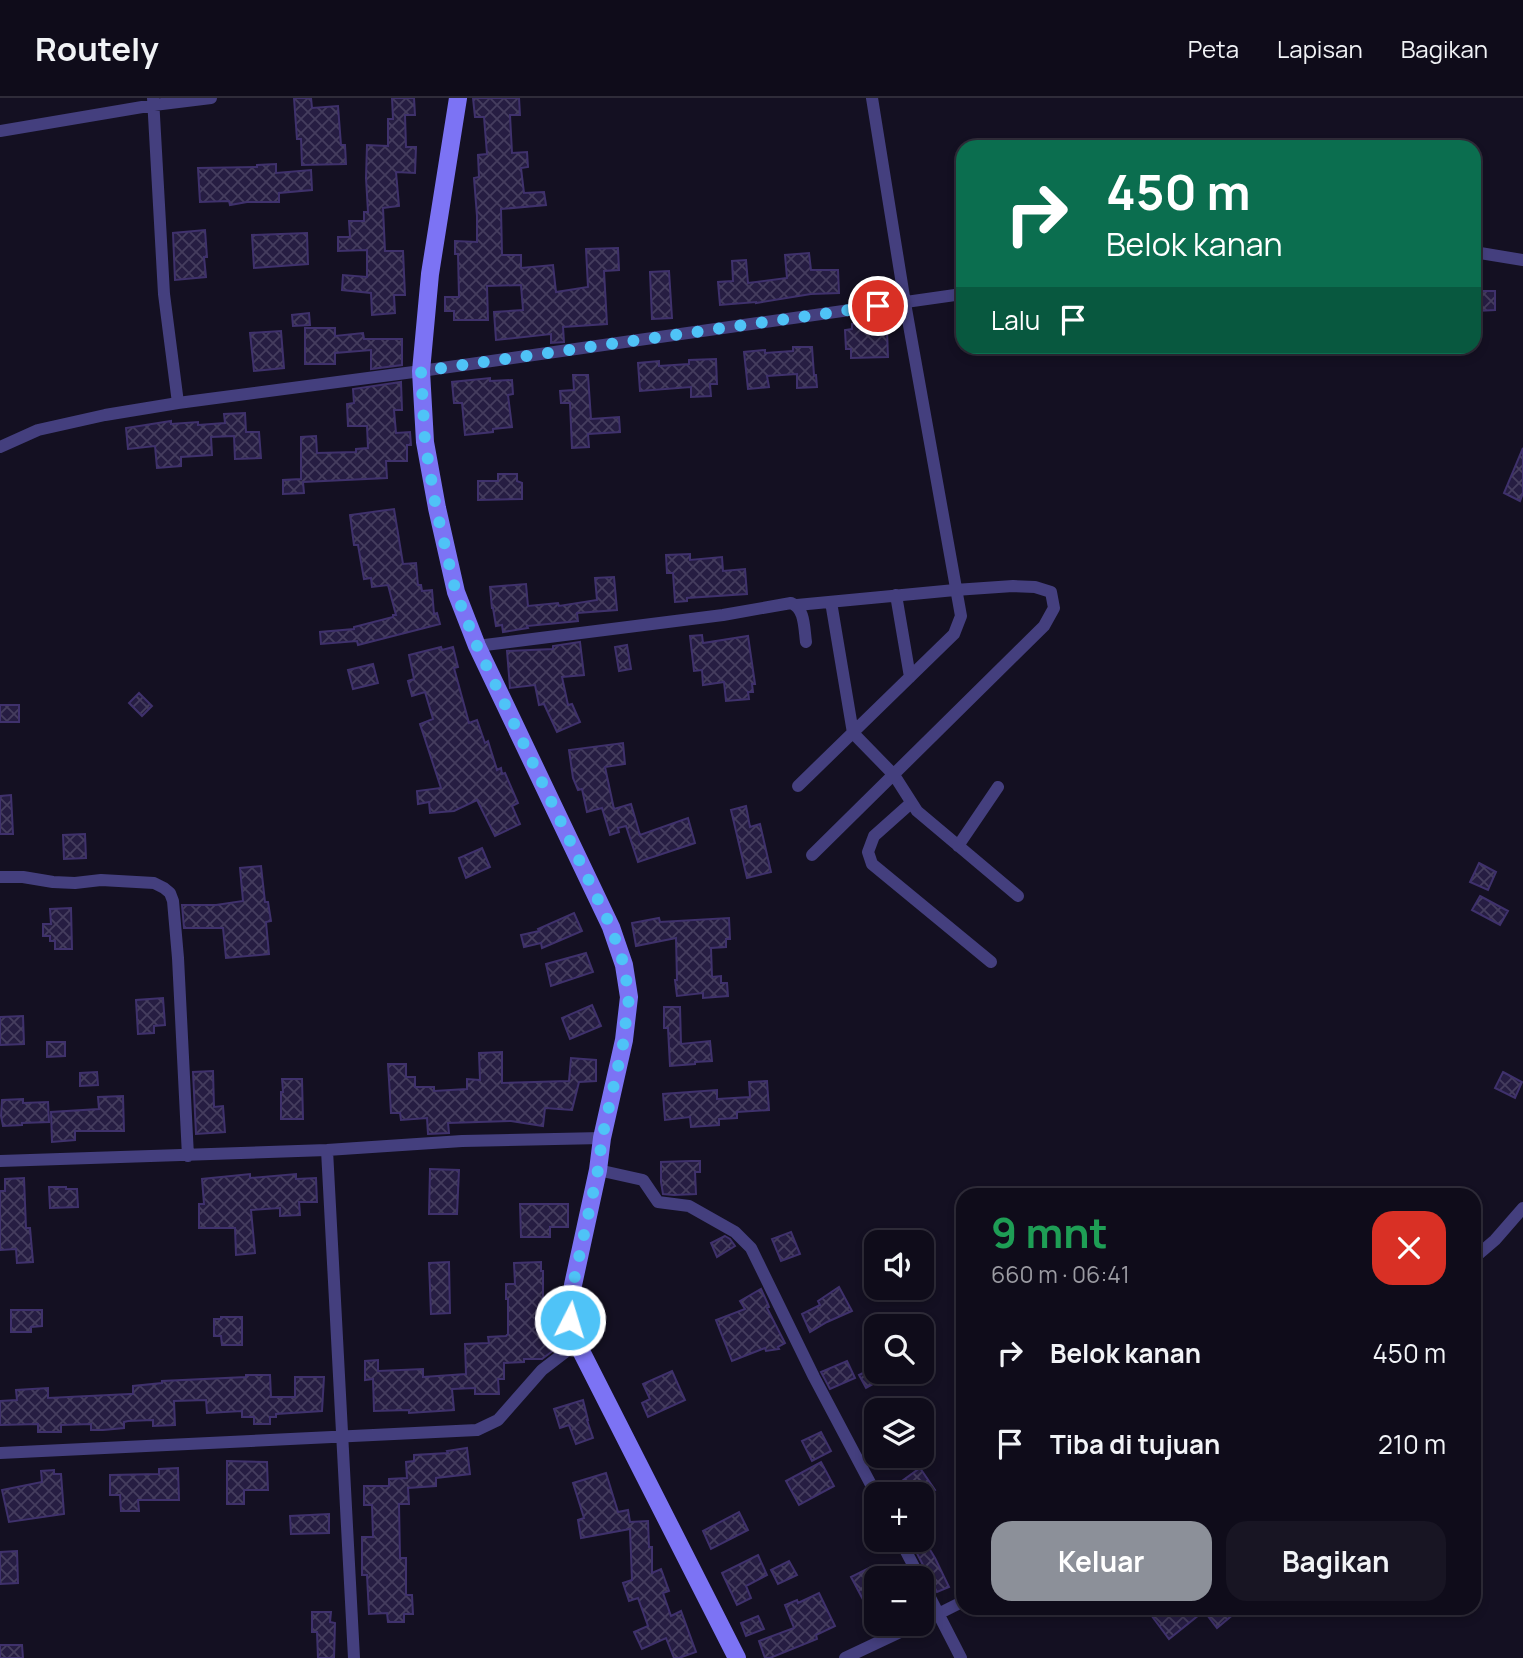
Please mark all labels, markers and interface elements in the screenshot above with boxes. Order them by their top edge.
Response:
text: Routely [35,26,159,71]
text: Peta [1188,32,1239,65]
text: Lapisan [1277,32,1363,65]
text: Bagikan [1401,32,1488,65]
text: 450 m [1106,158,1251,225]
icon: right [991,168,1082,259]
text: Belok kanan [1106,222,1282,266]
pin [848,276,908,336]
icon: arrive [859,287,897,325]
icon: arrive [1054,301,1092,339]
text: Lalu [991,302,1040,338]
text: 9 mnt [991,1203,1108,1261]
button: close [1372,1211,1446,1285]
map controls [864,1230,934,1636]
button: sound [864,1230,934,1300]
text: 660 m · 06:41 [991,1258,1130,1290]
position arrow [533,1283,607,1357]
button: search [864,1314,934,1384]
icon: right [991,1334,1029,1372]
text: Belok kanan [1050,1335,1201,1371]
text: 450 m [1373,1335,1446,1371]
button: layers [864,1398,934,1468]
icon: arrive [991,1425,1029,1463]
text: Tiba di tujuan [1050,1426,1220,1462]
text: 210 m [1378,1426,1446,1462]
button: + [864,1482,934,1552]
button: Keluar [991,1521,1212,1601]
button: Bagikan [1226,1521,1446,1601]
button: − [864,1566,934,1636]

